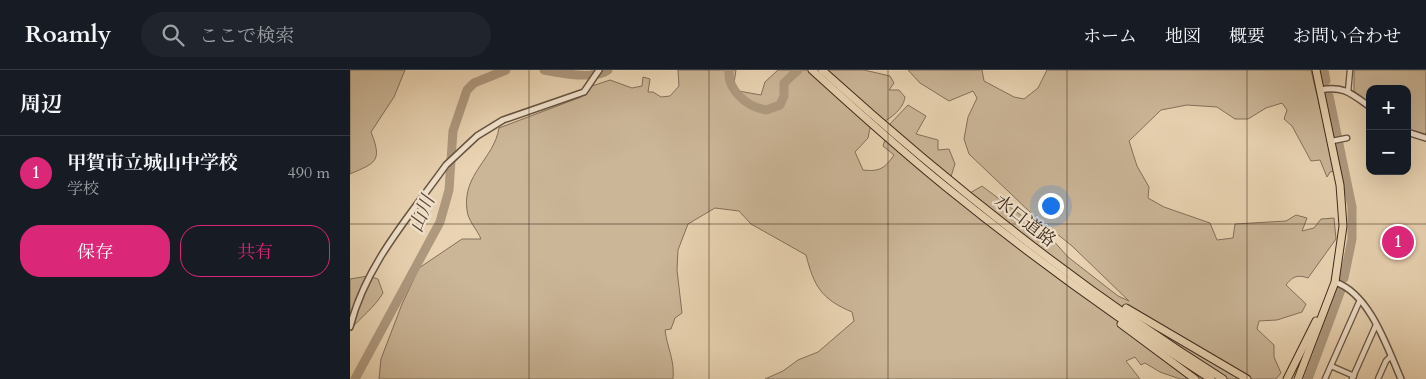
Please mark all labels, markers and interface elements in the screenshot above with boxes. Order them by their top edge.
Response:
search box [141,12,491,57]
text: Roamly [25,18,111,51]
icon: search [159,21,187,49]
text: ここで検索 [199,23,294,49]
text: ホーム [1083,24,1137,49]
text: 地図 [1165,24,1201,49]
text: 概要 [1229,24,1265,49]
text: お問い合わせ [1293,24,1401,49]
map controls [1366,85,1411,175]
button: + [1366,85,1411,130]
text: 周辺 [20,90,62,119]
button: − [1366,130,1411,175]
text: 甲賀市立城山中学校 [67,150,238,176]
text: 1 [32,162,40,184]
text: 490 m [288,162,330,184]
text: 学校 [67,178,99,200]
street label: 水口道路 [989,189,1061,253]
water label: 山川 [403,190,442,236]
your location [1038,193,1064,219]
pin: 1 [1382,223,1414,261]
button: 保存 [20,225,170,277]
button: 共有 [180,225,330,277]

